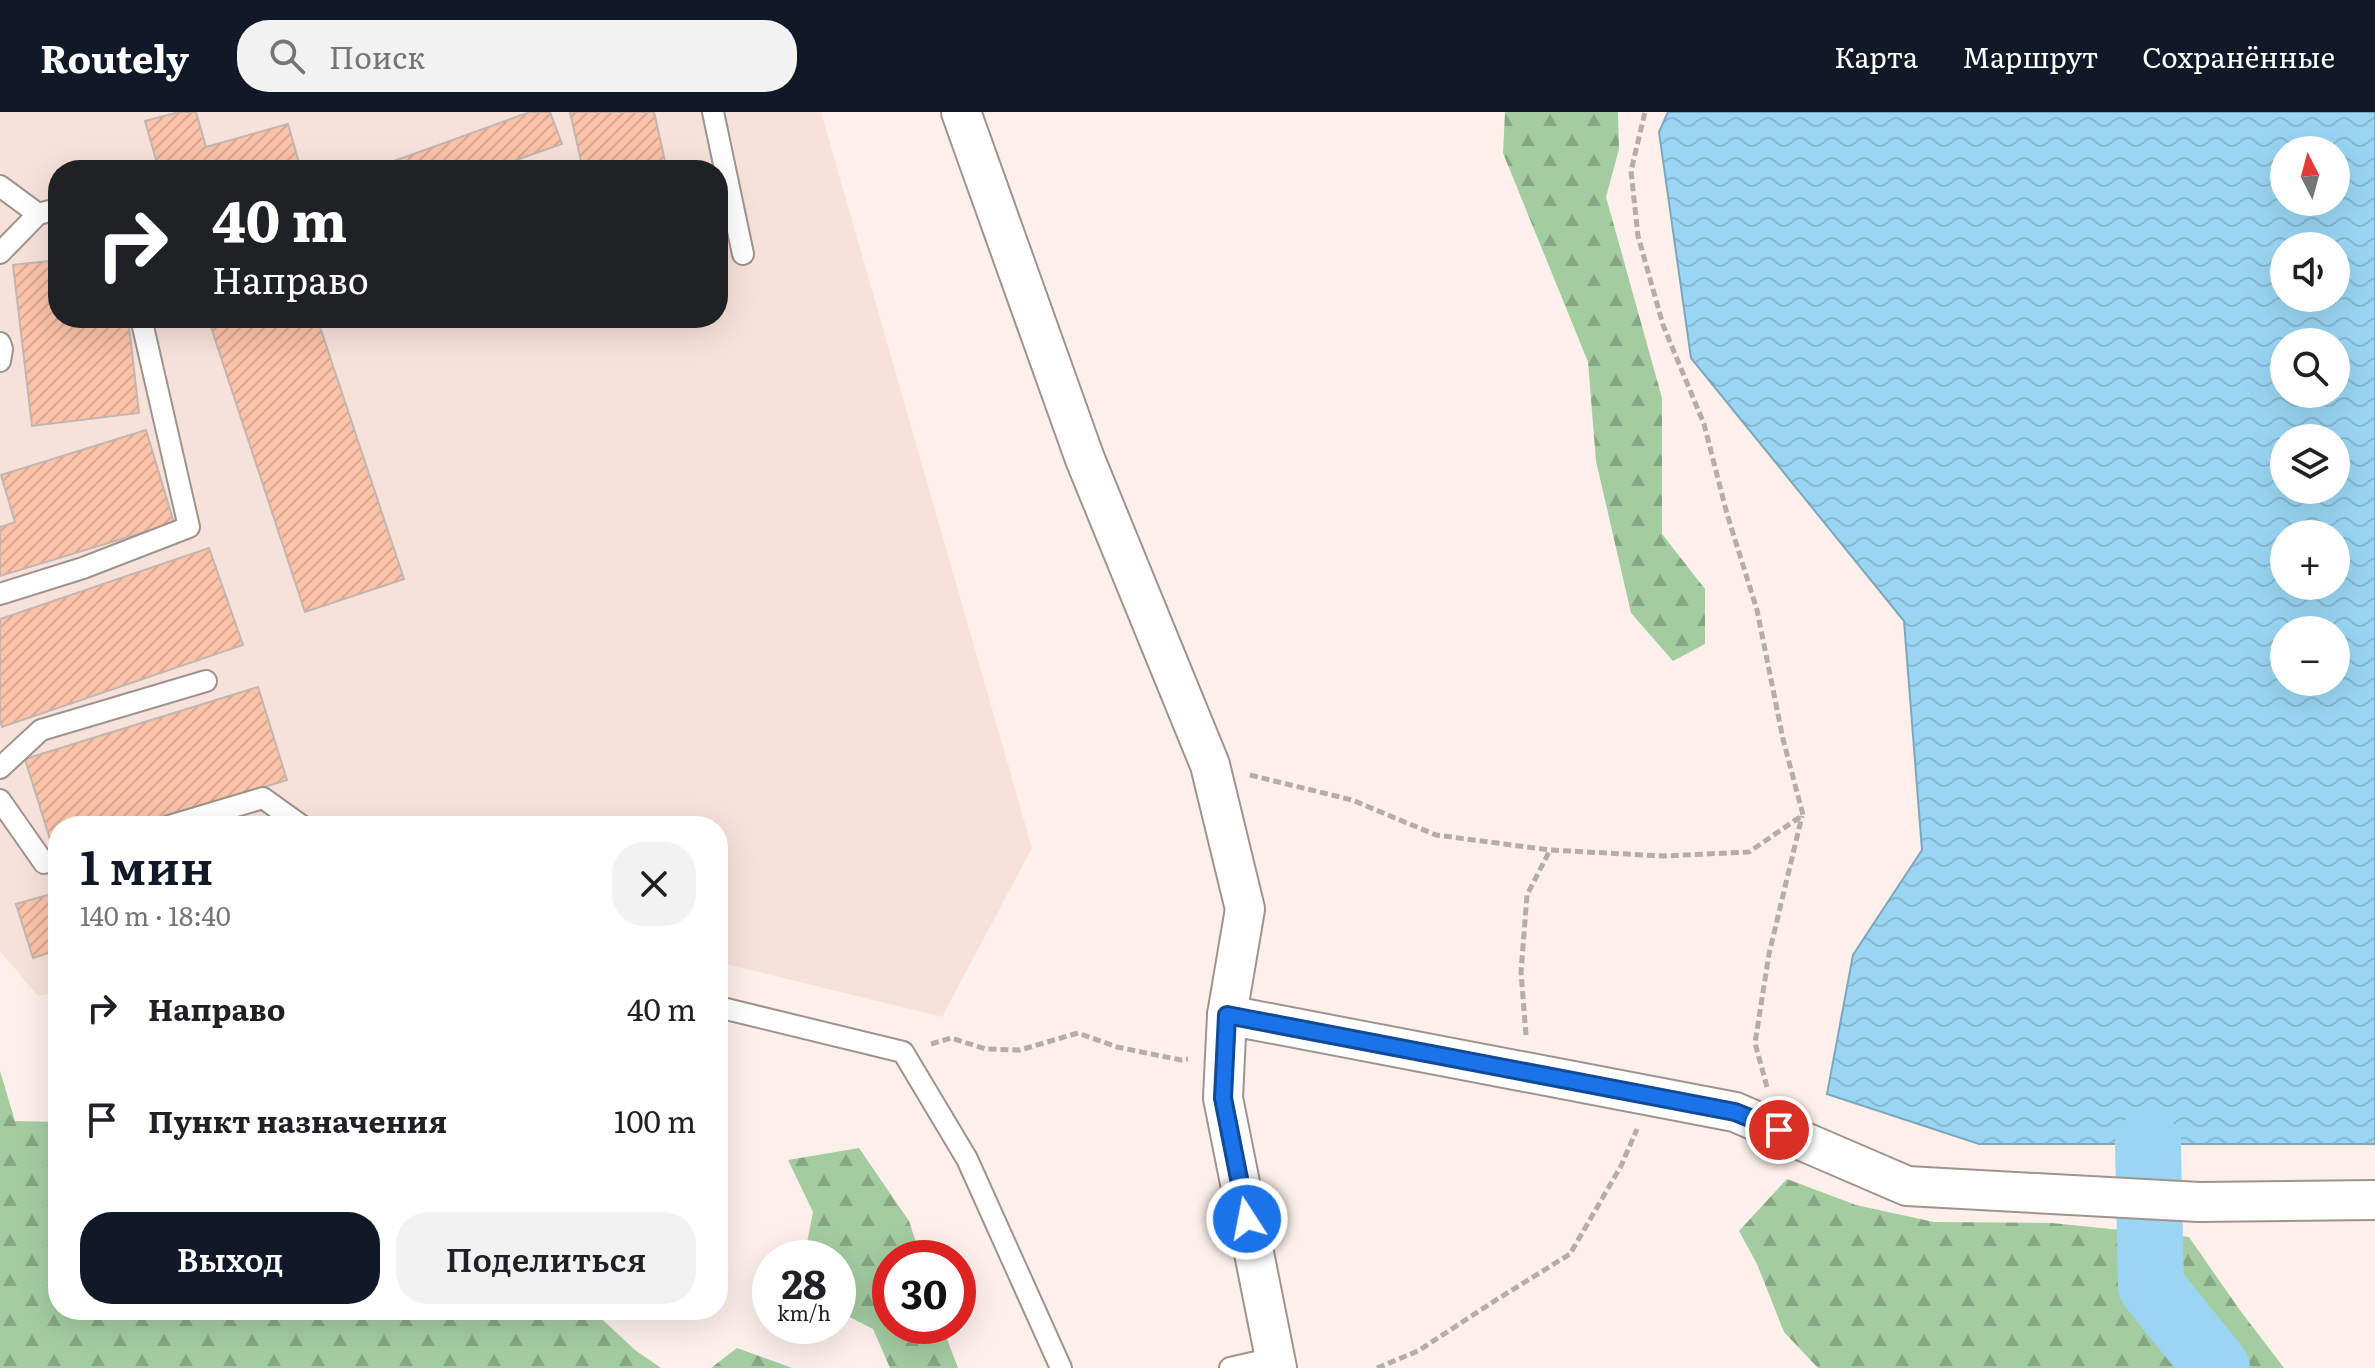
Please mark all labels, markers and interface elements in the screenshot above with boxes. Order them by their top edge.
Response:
search box [237,20,797,92]
text: Routely [40,28,189,85]
icon: search [265,34,309,78]
text: Поиск [329,34,425,78]
text: Карта [1834,35,1918,77]
text: Маршрут [1962,35,2098,77]
text: Сохранённые [2142,35,2335,77]
north arrow [2270,136,2350,216]
map controls [2270,136,2350,696]
text: 40 m [212,176,347,259]
icon: right [80,192,184,296]
button: sound [2270,232,2350,312]
text: Направо [212,252,369,305]
button: search [2270,328,2350,408]
button: layers [2270,424,2350,504]
button: + [2270,520,2350,600]
button: − [2270,616,2350,696]
text: 1 мин [80,829,213,900]
button: close [612,842,696,926]
text: 140 m · 18:40 [80,895,231,934]
icon: right [80,986,124,1030]
text: Направо [148,986,286,1030]
text: 40 m [627,986,696,1030]
pin [1745,1096,1813,1164]
icon: arrive [80,1098,124,1142]
text: Пункт назначения [148,1098,447,1142]
text: 100 m [614,1098,696,1142]
icon: arrive [1757,1108,1801,1152]
position arrow [1205,1177,1289,1261]
button: Выход [80,1212,380,1304]
button: Поделиться [396,1212,696,1304]
speed limit sign: 30 [872,1240,976,1344]
text: 28 [781,1252,827,1311]
text: km/h [777,1297,831,1327]

